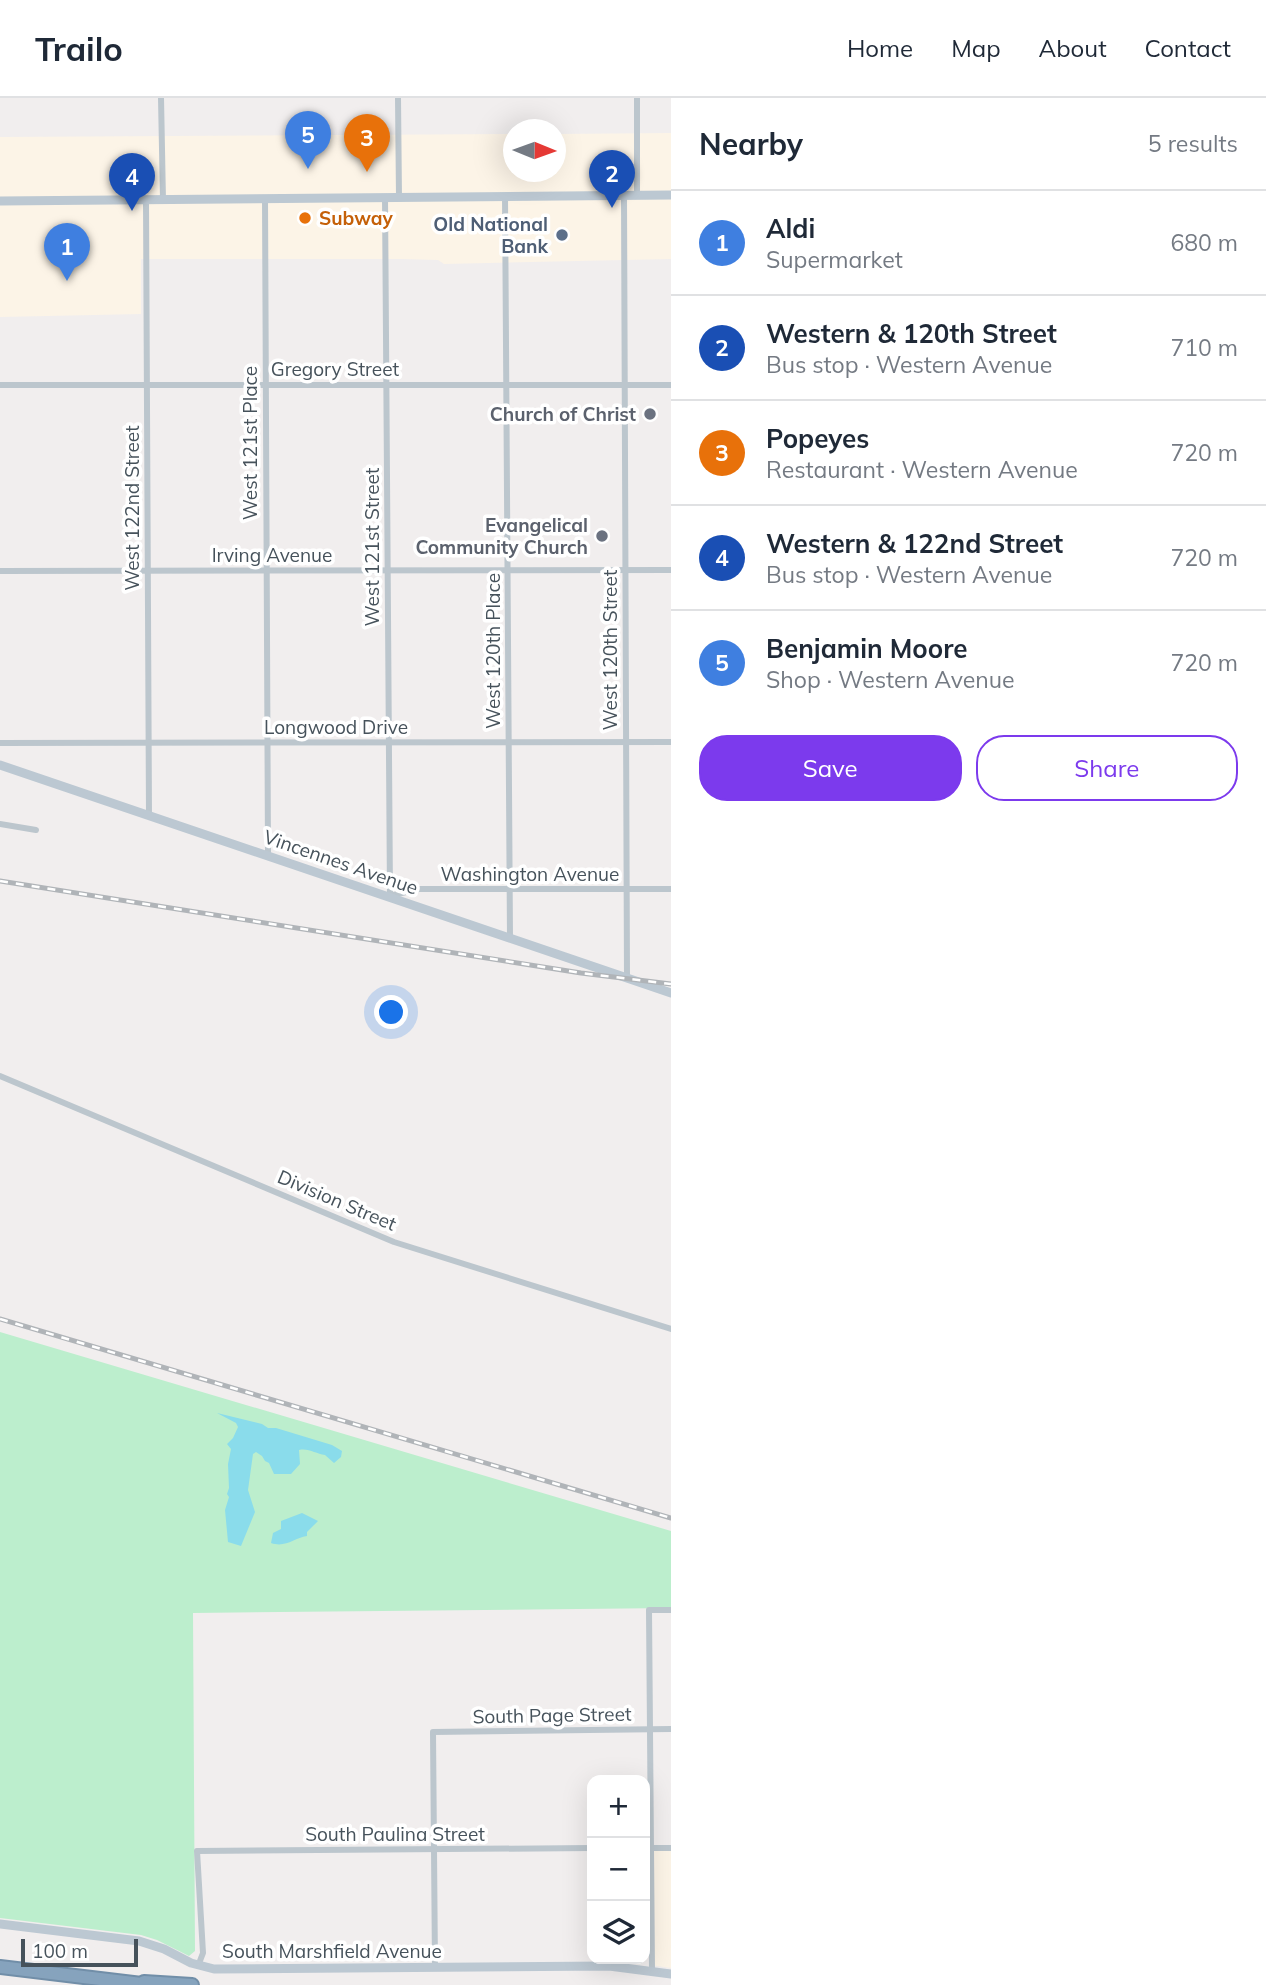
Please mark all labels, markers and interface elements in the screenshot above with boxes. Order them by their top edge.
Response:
text: Trailo [35,28,123,69]
text: Home [847,33,913,63]
text: Map [951,33,1001,63]
text: About [1039,33,1107,63]
text: Contact [1145,33,1231,63]
pin: 5 [285,111,331,169]
pin: 3 [344,114,390,172]
north arrow [503,119,566,182]
text: Nearby [699,125,803,163]
text: 5 results [1148,129,1238,158]
pin: 2 [589,150,635,208]
pin: 4 [109,153,155,211]
place label: Subway [319,206,393,230]
marker: Subway [297,210,313,226]
place label: Old National Bank [433,212,549,258]
text: Aldi [766,212,815,245]
pin: 1 [44,223,90,281]
marker: Old National Bank [554,227,570,243]
text: 1 [715,228,729,257]
text: 680 m [1170,228,1238,257]
text: Supermarket [766,245,903,274]
text: Western & 120th Street [766,317,1057,350]
text: 2 [715,333,729,362]
text: 710 m [1170,333,1238,362]
text: Bus stop · Western Avenue [766,350,1052,379]
street label: Gregory Street [271,357,400,381]
street label: West 121st Place [238,366,262,520]
place label: Church of Christ [490,402,636,426]
marker: Church of Christ [642,406,658,422]
text: Popeyes [766,422,869,455]
street label: West 122nd Street [120,425,144,591]
text: 3 [715,438,729,467]
text: 720 m [1170,438,1238,467]
text: Restaurant · Western Avenue [766,455,1078,484]
street label: West 121st Street [360,467,384,626]
place label: Evangelical Community Church [415,513,588,559]
text: Western & 122nd Street [766,527,1063,560]
marker: Evangelical Community Church [594,528,610,544]
street label: Irving Avenue [212,543,332,567]
text: 4 [715,543,729,572]
text: 720 m [1170,543,1238,572]
text: Bus stop · Western Avenue [766,560,1052,589]
street label: West 120th Street [598,569,622,730]
street label: West 120th Place [481,573,505,729]
text: Benjamin Moore [766,632,967,665]
text: 5 [715,648,729,677]
text: 720 m [1170,648,1238,677]
text: Shop · Western Avenue [766,665,1014,694]
street label: Longwood Drive [264,715,408,739]
button: Save [699,735,962,801]
button: Share [976,735,1238,801]
street label: Vincennes Avenue [261,824,421,900]
street label: Washington Avenue [441,862,619,886]
your location [374,995,408,1029]
street label: Division Street [274,1164,400,1236]
street label: South Page Street [472,1702,632,1728]
map controls [587,1775,650,1964]
button: + [587,1775,650,1838]
street label: South Paulina Street [305,1822,485,1846]
button: − [587,1838,650,1901]
button: layers [587,1901,650,1964]
scale bar [21,1936,138,1968]
text: 100 m [32,1939,88,1963]
street label: South Marshfield Avenue [222,1939,442,1963]

